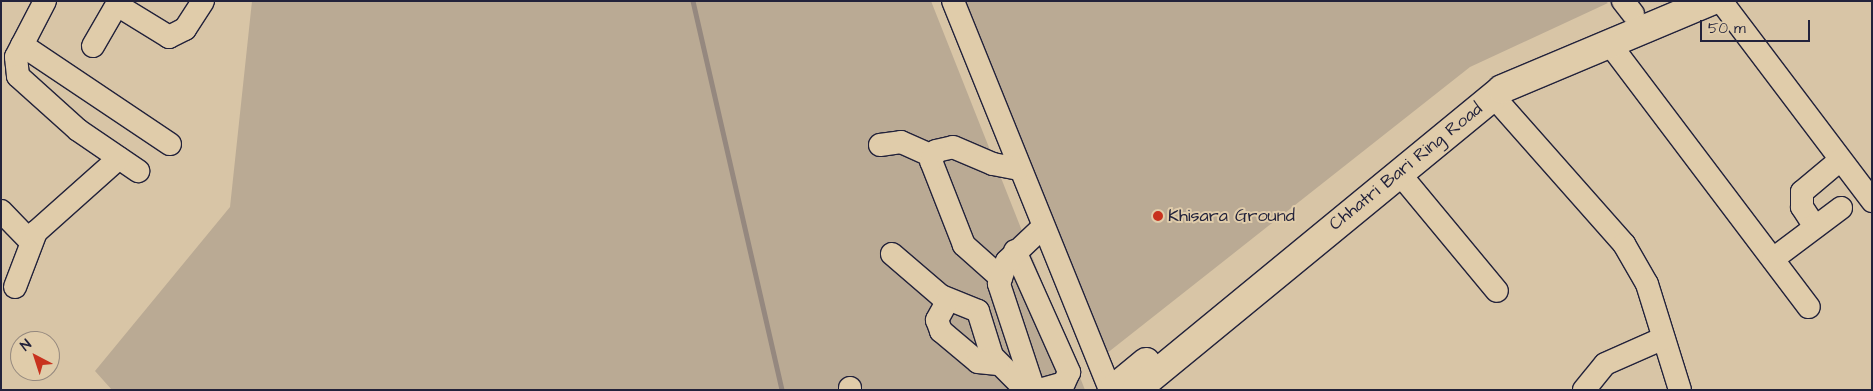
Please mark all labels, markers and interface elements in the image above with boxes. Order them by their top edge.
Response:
scale bar [1703,10,1813,42]
text: 50 m [1708,18,1746,39]
street label: Chhatri Bari Ring Road [1325,98,1487,236]
place label: Khisara Ground [1168,205,1295,227]
marker: Khisara Ground [1152,210,1164,222]
north arrow [10,331,60,381]
text: N [16,335,36,356]

